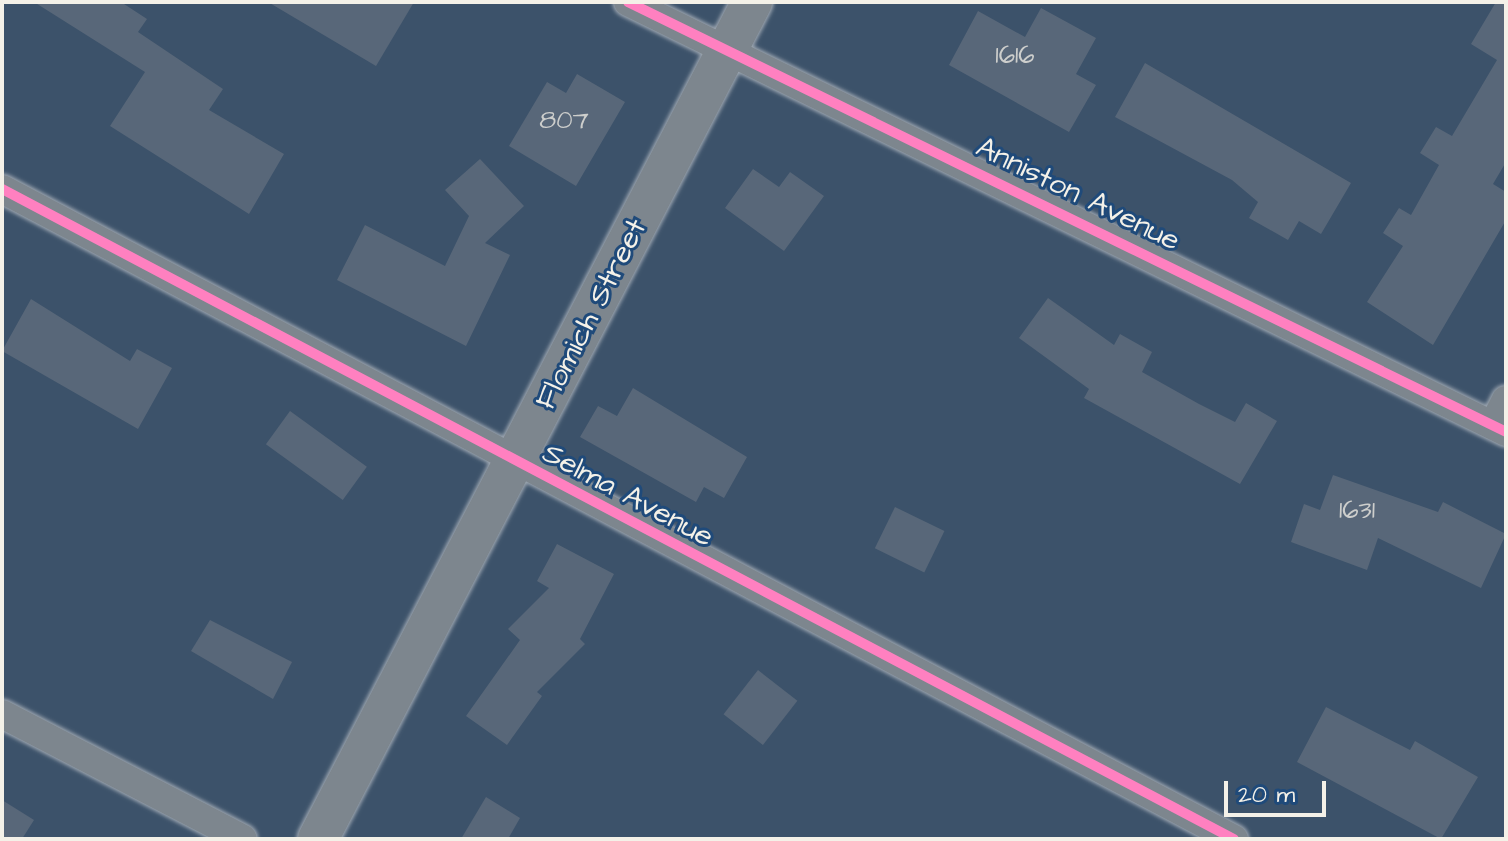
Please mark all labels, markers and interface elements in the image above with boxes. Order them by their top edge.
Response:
house number: 1616 [995,40,1035,72]
house number: 807 [539,105,589,137]
street label: Anniston Avenue [970,129,1186,259]
street label: Flomich Street [528,213,654,415]
street label: Selma Avenue [536,435,720,555]
house number: 1631 [1339,495,1375,527]
scale bar [1228,765,1330,815]
text: 20 m [1238,778,1295,812]

